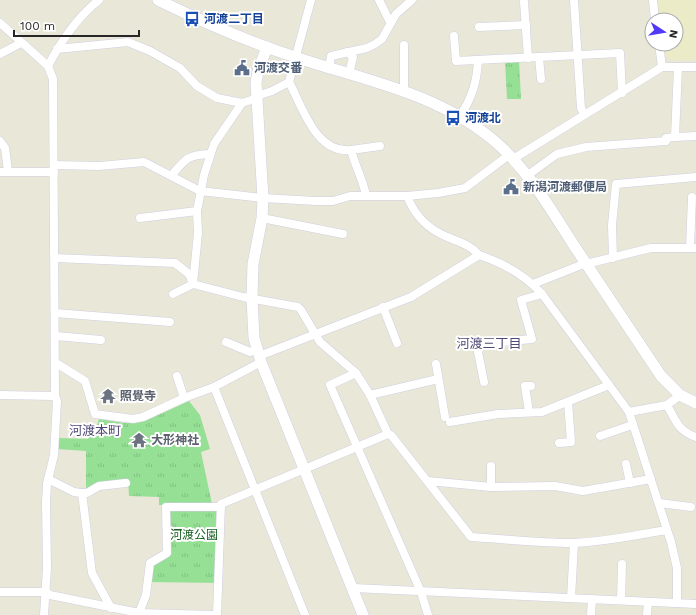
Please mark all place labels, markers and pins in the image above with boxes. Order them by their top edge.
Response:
bus stop icon: 河渡二丁目 [183,10,201,28]
place label: 河渡二丁目 [204,12,264,26]
public building icon: 河渡交番 [233,59,251,77]
place label: 河渡交番 [254,61,303,75]
bus stop icon: 河渡北 [444,109,462,127]
place label: 河渡北 [465,111,501,125]
public building icon: 新潟河渡郵便局 [502,178,520,196]
place label: 新潟河渡郵便局 [523,180,607,194]
temple icon: 照覺寺 [99,387,117,405]
place label: 照覺寺 [120,389,156,403]
temple icon: 大形神社 [130,431,148,449]
place label: 大形神社 [151,433,199,447]

